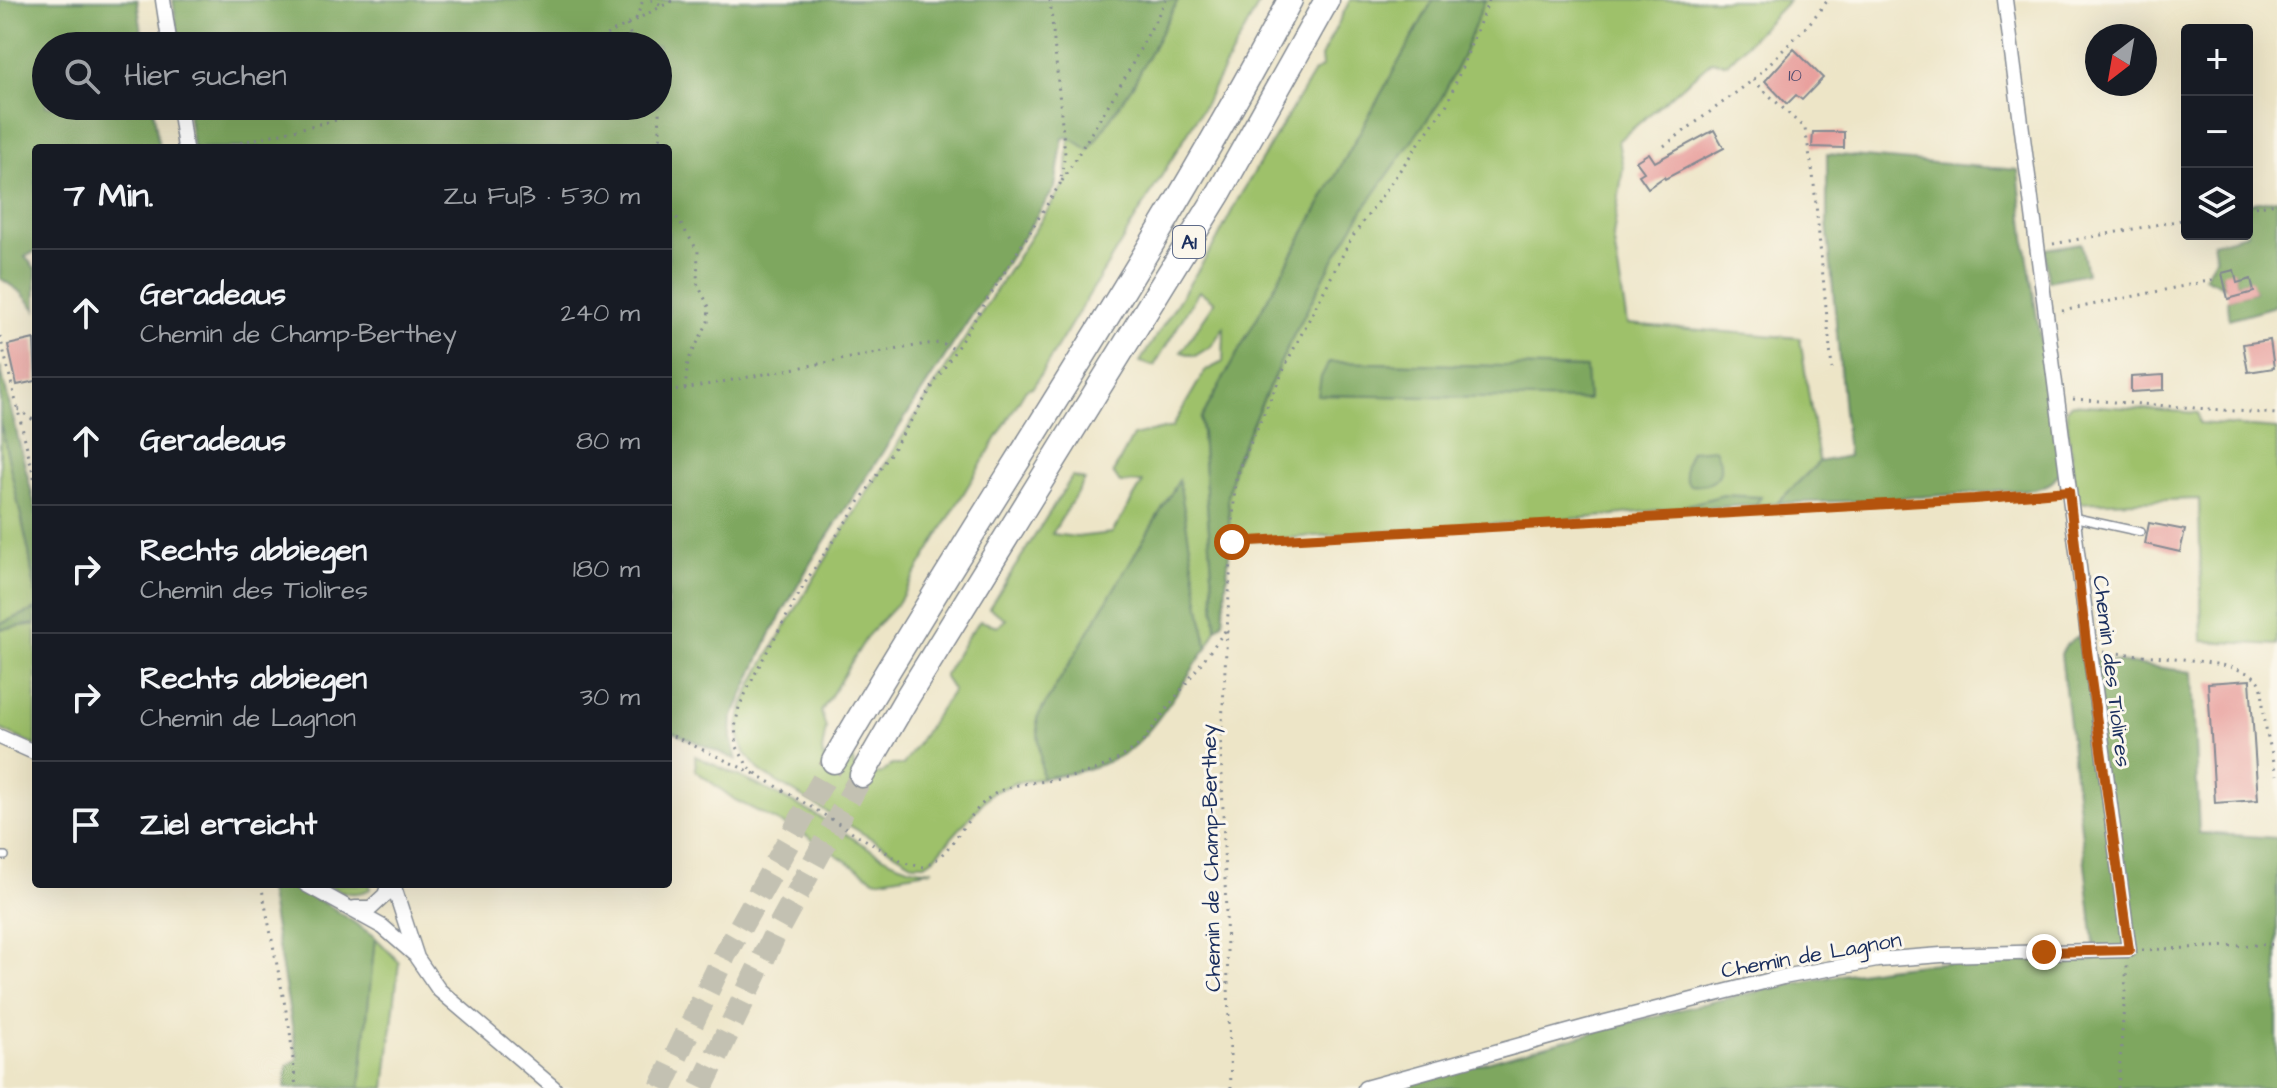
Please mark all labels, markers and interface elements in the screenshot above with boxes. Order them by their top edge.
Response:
north arrow [2085,24,2157,96]
map controls [2181,24,2253,240]
button: + [2181,24,2253,96]
search box [32,32,672,120]
icon: search [60,54,104,98]
text: Hier suchen [124,55,287,97]
house number: 10 [1788,63,1802,88]
button: − [2181,96,2253,168]
button: layers [2181,168,2253,240]
text: 7 Min. [64,172,154,220]
text: Zu Fuß · 530 m [443,178,640,214]
road number: A1 [1173,226,1205,258]
text: Geradeaus [140,274,286,316]
icon: ahead [64,291,108,335]
text: 240 m [560,295,640,331]
text: Chemin de Champ-Berthey [140,316,457,352]
icon: ahead [64,419,108,463]
text: Geradeaus [140,420,286,462]
text: 80 m [576,423,640,459]
route start [1214,524,1250,560]
text: Rechts abbiegen [140,530,367,572]
icon: right [64,547,108,591]
text: 180 m [573,551,640,587]
text: Chemin des Tiolires [140,572,368,608]
street label: Chemin des Tiolires [2084,574,2139,769]
text: Rechts abbiegen [140,658,367,700]
icon: right [64,675,108,719]
text: 30 m [580,679,640,715]
text: Chemin de Lagnon [140,700,356,736]
street label: Chemin de Champ-Berthey [1194,724,1230,992]
icon: arrive [64,803,108,847]
text: Ziel erreicht [140,804,317,846]
street label: Chemin de Lagnon [1719,924,1904,988]
route end [2026,934,2062,970]

